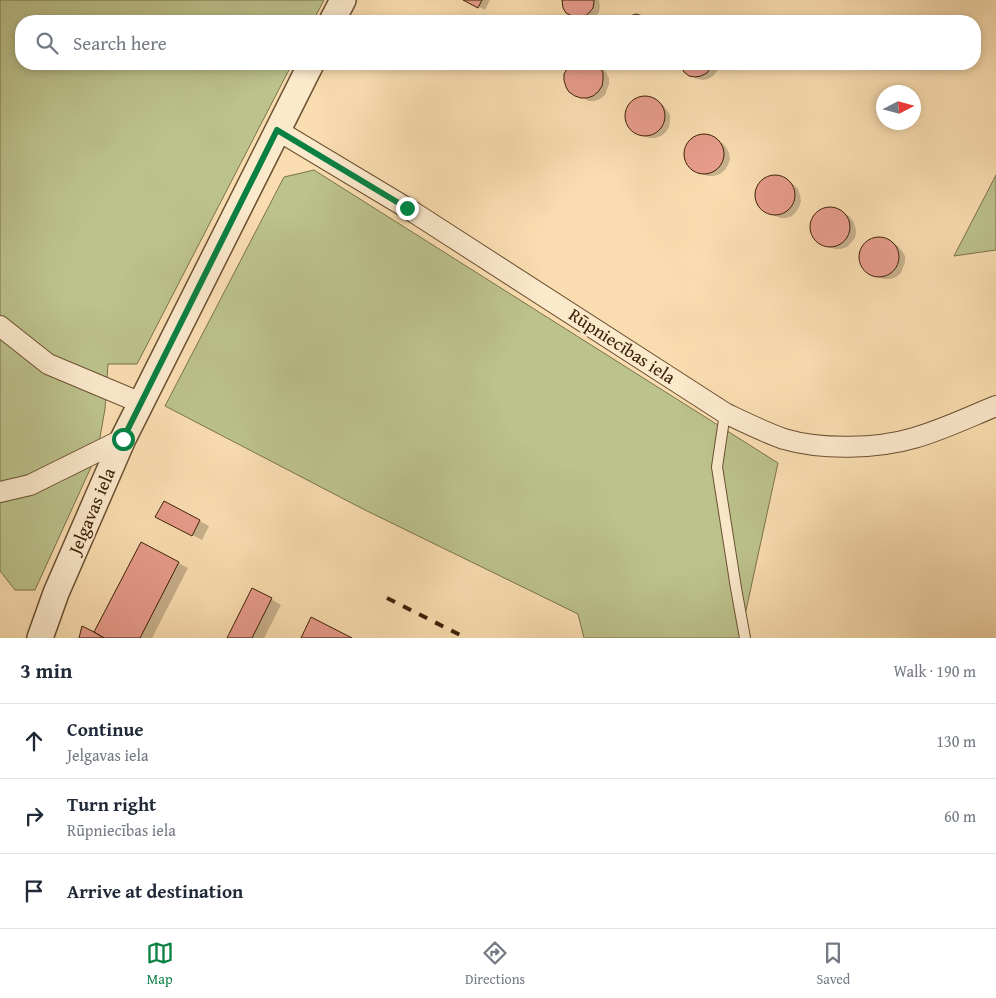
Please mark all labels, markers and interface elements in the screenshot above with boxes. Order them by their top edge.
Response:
search box [15,15,981,70]
icon: search [33,29,61,57]
text: Search here [73,29,167,57]
north arrow [876,85,921,130]
route end [396,197,419,220]
street label: Rūpniecības iela [564,301,681,391]
route start [112,428,135,451]
street label: Jelgavas iela [60,463,122,560]
text: 3 min [20,655,72,686]
text: Walk · 190 m [893,659,976,683]
text: Continue [67,715,144,743]
icon: ahead [20,727,48,755]
text: 130 m [936,729,976,753]
text: Jelgavas iela [67,743,148,767]
text: Turn right [67,790,156,818]
icon: right [20,802,48,830]
text: 60 m [944,804,976,828]
text: Rūpniecības iela [67,818,176,842]
icon: arrive [20,877,48,905]
text: Arrive at destination [67,877,243,905]
tab: Map [146,939,174,989]
tab: Directions [465,939,525,989]
tab: Saved [816,939,850,989]

